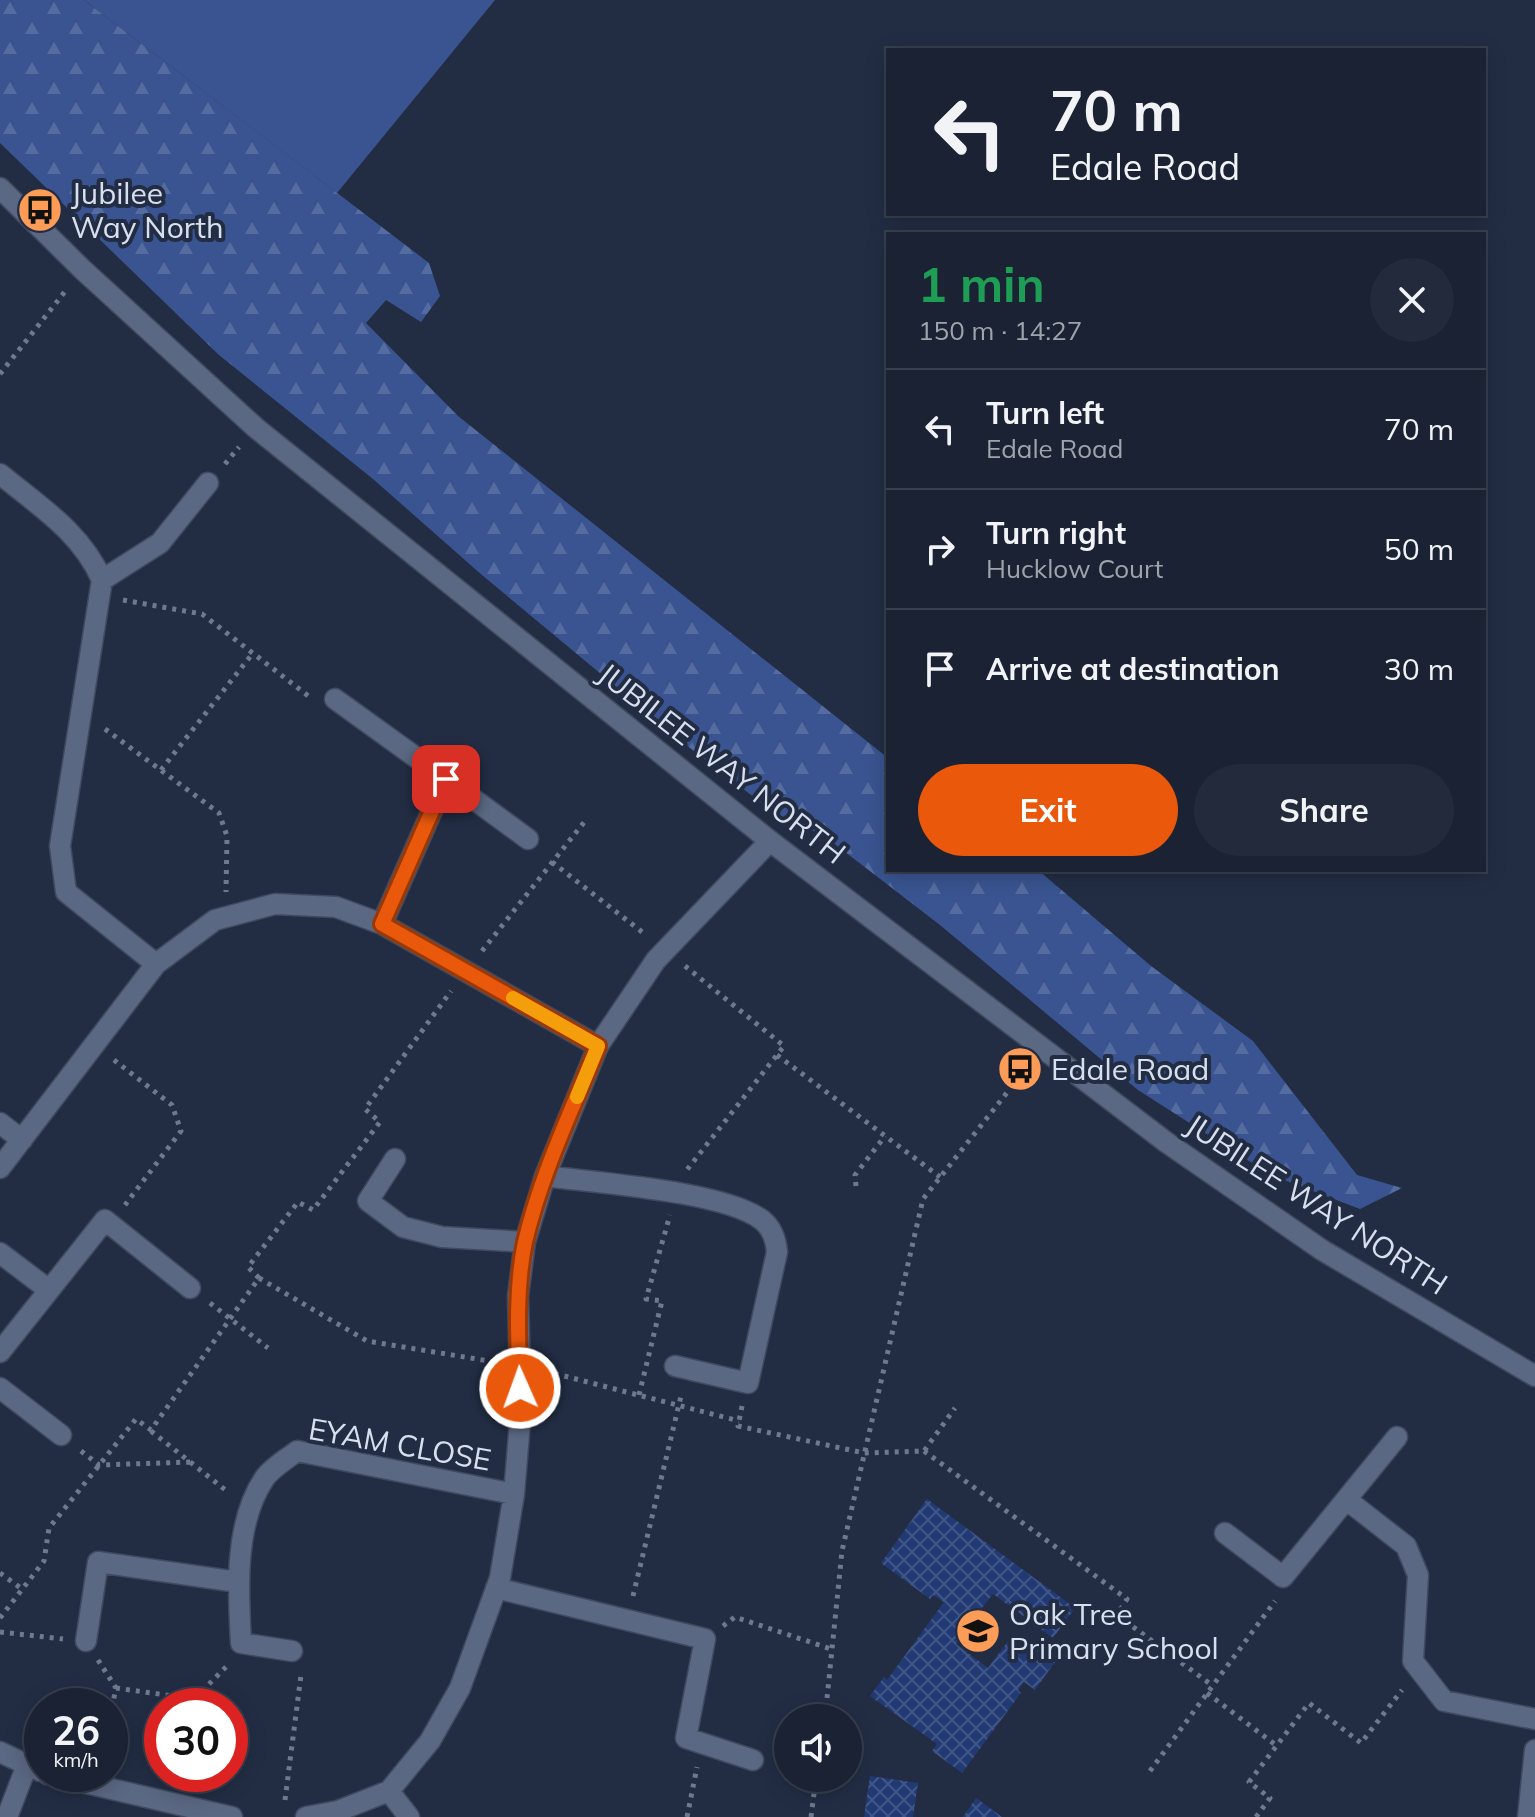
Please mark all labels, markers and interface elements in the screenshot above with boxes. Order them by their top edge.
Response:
text: 70 m [1050,75,1183,145]
icon: left [918,80,1022,184]
text: Edale Road [1050,144,1240,189]
place label: Jubilee Way North [71,174,224,246]
bus stop icon: Jubilee Way North [16,186,64,234]
text: 1 min [918,254,1045,314]
button: close [1370,258,1454,342]
text: 150 m · 14:27 [918,314,1082,347]
text: Turn left [986,394,1104,432]
icon: left [918,407,962,451]
text: 70 m [1384,410,1454,448]
text: Edale Road [986,432,1123,465]
text: Turn right [986,514,1126,552]
icon: right [918,527,962,571]
text: 50 m [1384,530,1454,568]
text: Hucklow Court [986,552,1163,585]
icon: arrive [918,647,962,691]
text: Arrive at destination [986,650,1280,688]
text: 30 m [1384,650,1454,688]
street label: JUBILEE WAY NORTH [590,654,854,872]
pin [412,745,480,813]
icon: arrive [424,757,468,801]
button: Exit [918,764,1178,856]
button: Share [1194,764,1454,856]
bus stop icon: Edale Road [996,1045,1044,1093]
place label: Edale Road [1051,1050,1209,1088]
street label: JUBILEE WAY NORTH [1179,1105,1455,1303]
position arrow [478,1346,562,1430]
street label: EYAM CLOSE [306,1409,494,1479]
place label: Oak Tree Primary School [1009,1595,1219,1667]
school or university icon: Oak Tree Primary School [954,1607,1002,1655]
speed limit sign: 30 [144,1688,248,1792]
map controls [774,1704,862,1792]
button: sound [774,1704,862,1792]
text: 26 [52,1705,100,1755]
text: km/h [53,1747,99,1772]

